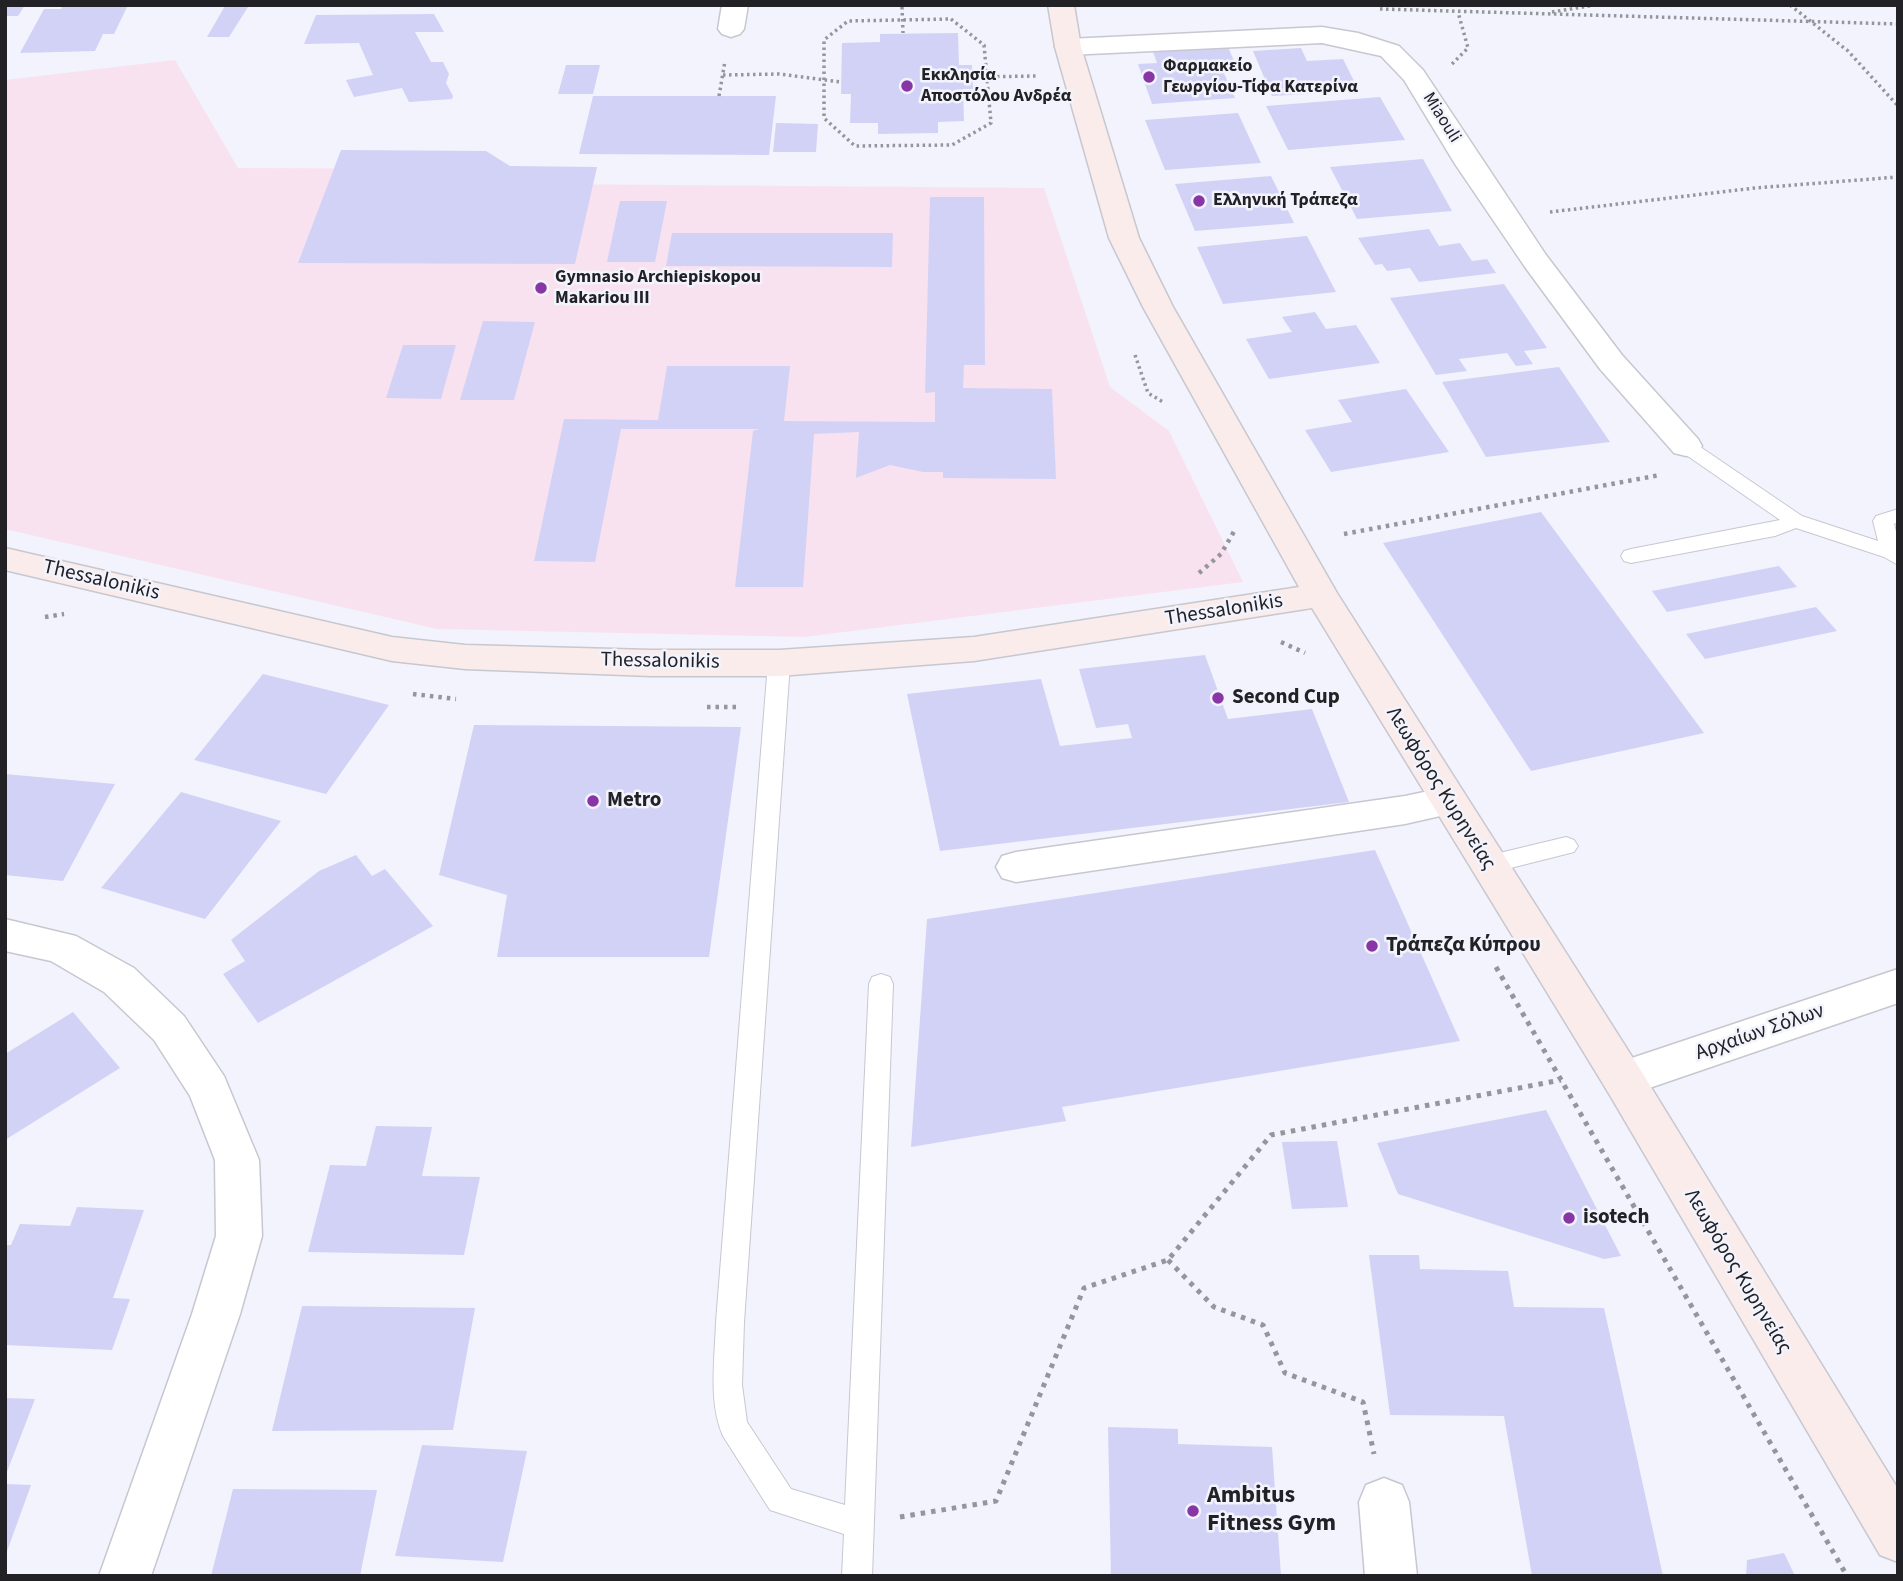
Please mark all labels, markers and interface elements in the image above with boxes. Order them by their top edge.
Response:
place label: Φαρμακείο Γεωργίου-Τίφα Κατερίνα [1163,56,1358,98]
place label: Εκκλησία Αποστόλου Ανδρέα [921,65,1071,108]
marker: Φαρμακείο Γεωργίου-Τίφα Κατερίνα [1141,69,1157,85]
marker: Εκκλησία Αποστόλου Ανδρέα [899,78,915,94]
street label: Miaouli [1417,89,1465,147]
place label: Ελληνική Τράπεζα [1213,190,1358,212]
marker: Ελληνική Τράπεζα [1191,193,1207,209]
place label: Gymnasio Archiepiskopou Makariou III [555,267,761,310]
marker: Gymnasio Archiepiskopou Makariou III [533,280,549,296]
street label: Thessalonikis [40,555,162,607]
street label: Thessalonikis [1163,589,1285,633]
street label: Thessalonikis [600,648,720,676]
place label: Second Cup [1232,685,1340,711]
marker: Second Cup [1210,690,1226,706]
street label: Λεωφόρος Κυρηνείας [1380,703,1500,875]
place label: Metro [607,788,662,814]
marker: Metro [585,793,601,809]
place label: Τράπεζα Κύπρου [1386,933,1541,959]
marker: Τράπεζα Κύπρου [1364,938,1380,954]
street label: Αρχαίων Σόλων [1692,999,1828,1067]
street label: Λεωφόρος Κυρηνείας [1678,1185,1796,1359]
place label: isotech [1583,1205,1650,1231]
marker: isotech [1561,1210,1577,1226]
place label: Ambitus Fitness Gym [1207,1483,1336,1539]
marker: Ambitus Fitness Gym [1185,1503,1201,1519]

